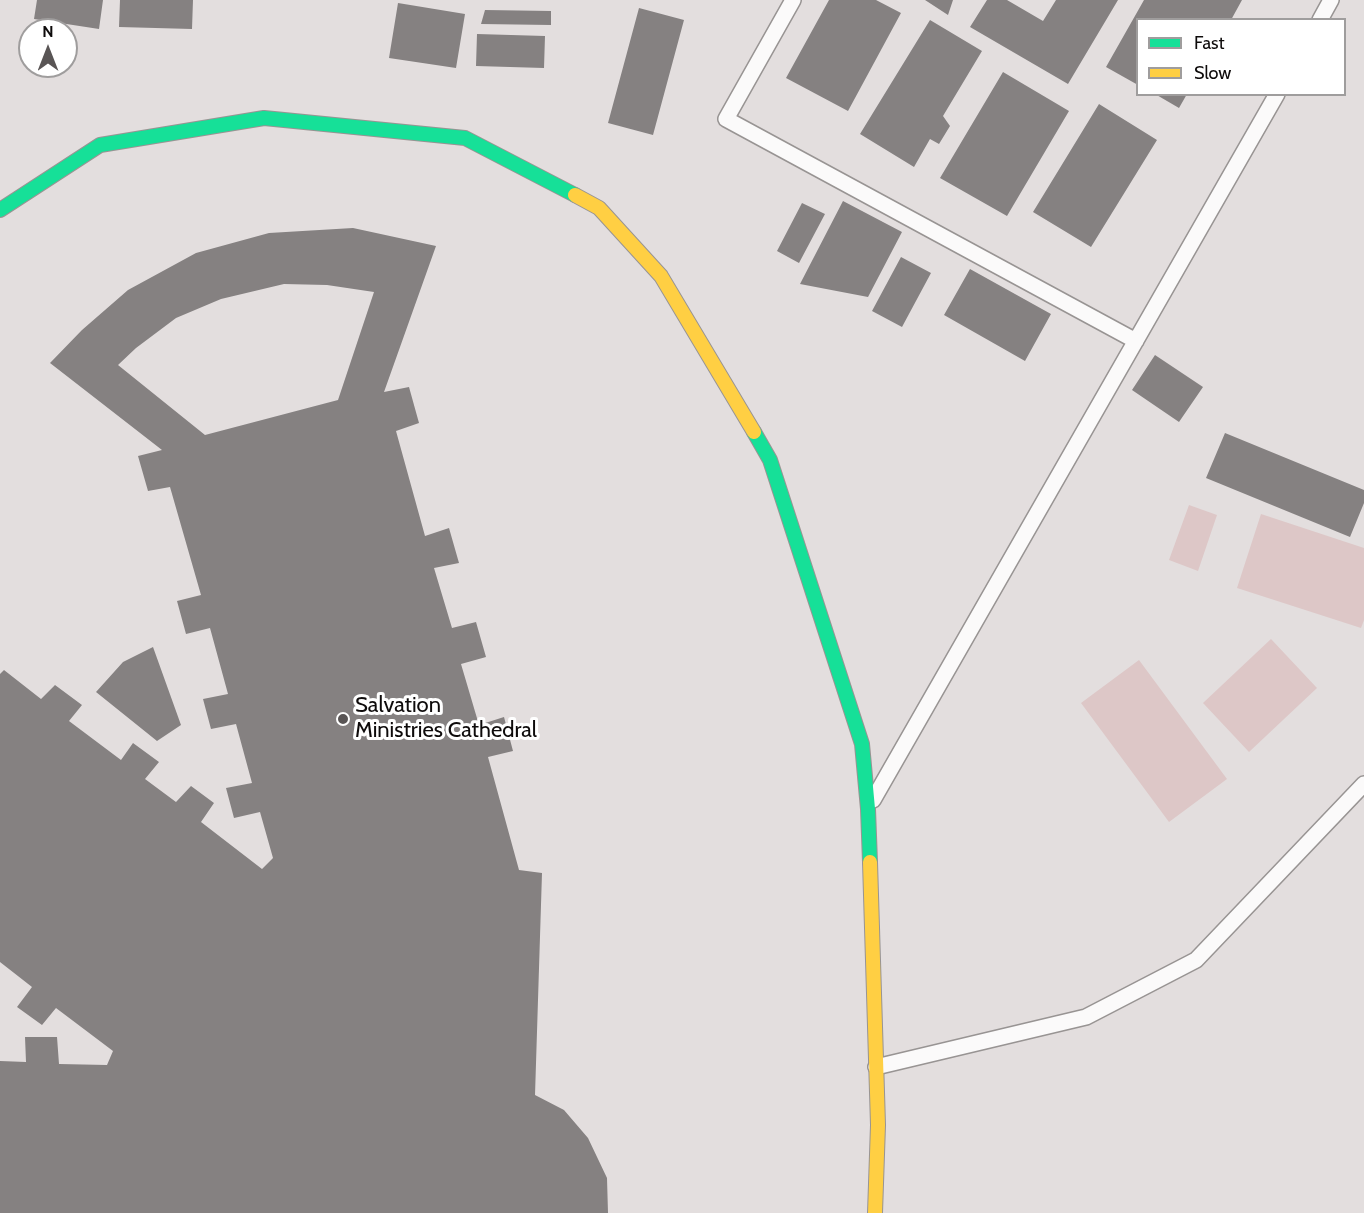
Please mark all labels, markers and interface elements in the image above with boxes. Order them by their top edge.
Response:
north arrow [18,18,78,78]
legend [1136,18,1346,96]
text: N [42,22,54,41]
text: Fast [1194,32,1225,54]
text: Slow [1194,62,1231,84]
place label: Salvation Ministries Cathedral [355,693,537,744]
marker: Salvation Ministries Cathedral [336,712,350,726]

